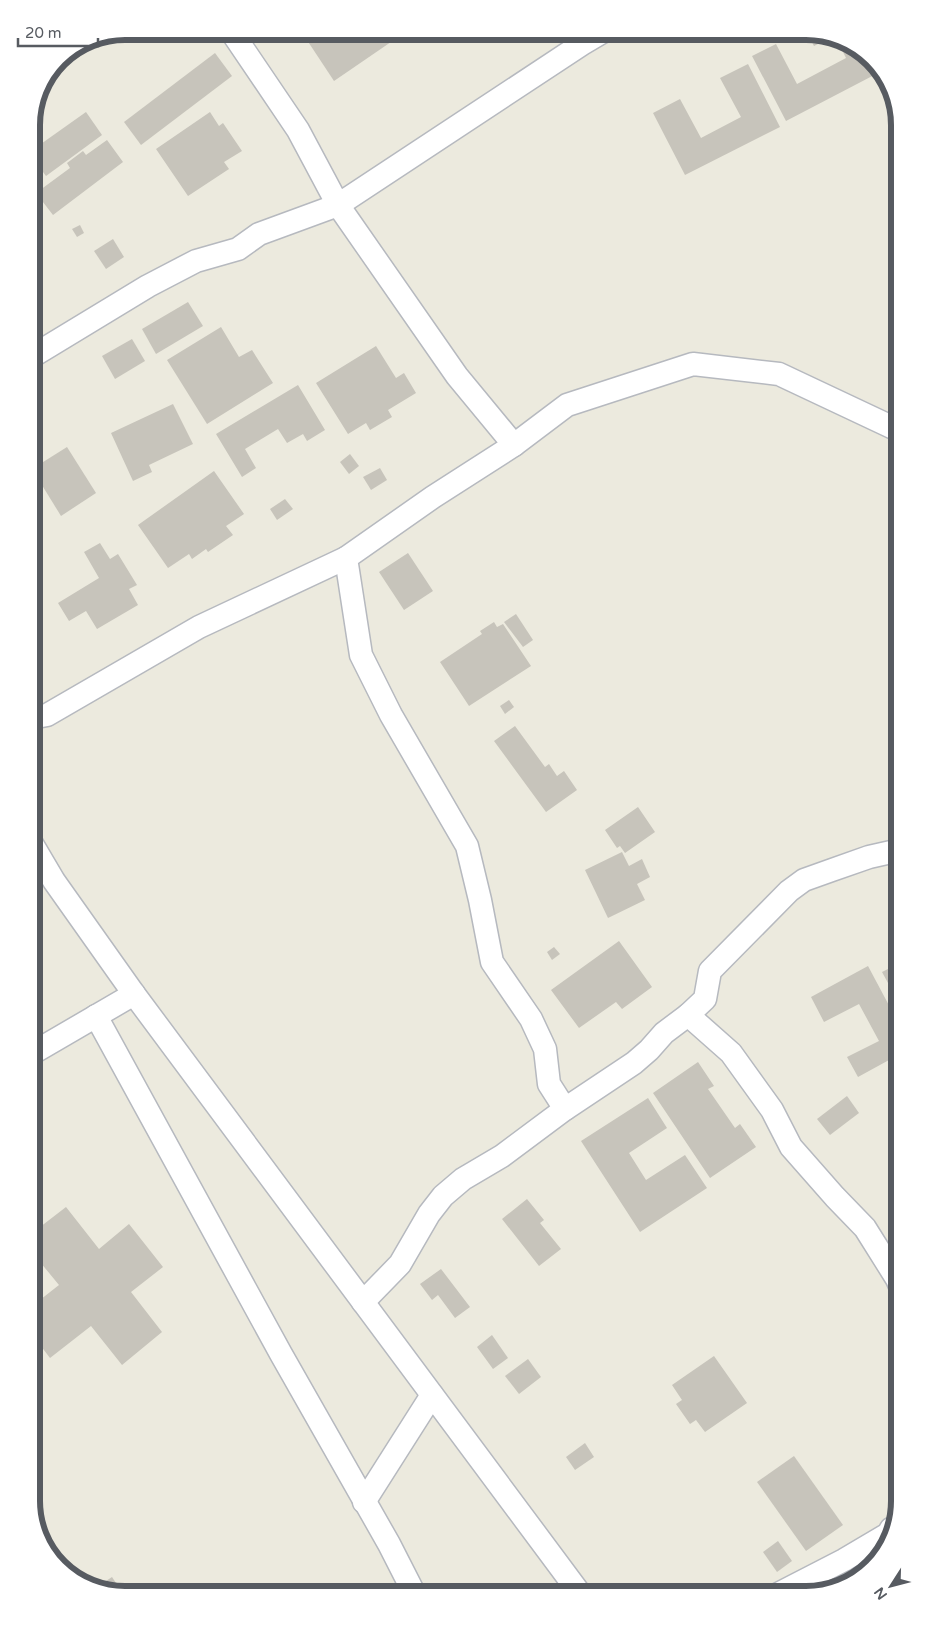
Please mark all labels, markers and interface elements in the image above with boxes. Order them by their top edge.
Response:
scale bar [18,15,98,47]
text: 20 m [25,24,62,42]
north arrow [866,1561,916,1611]
text: N [871,1584,891,1603]

